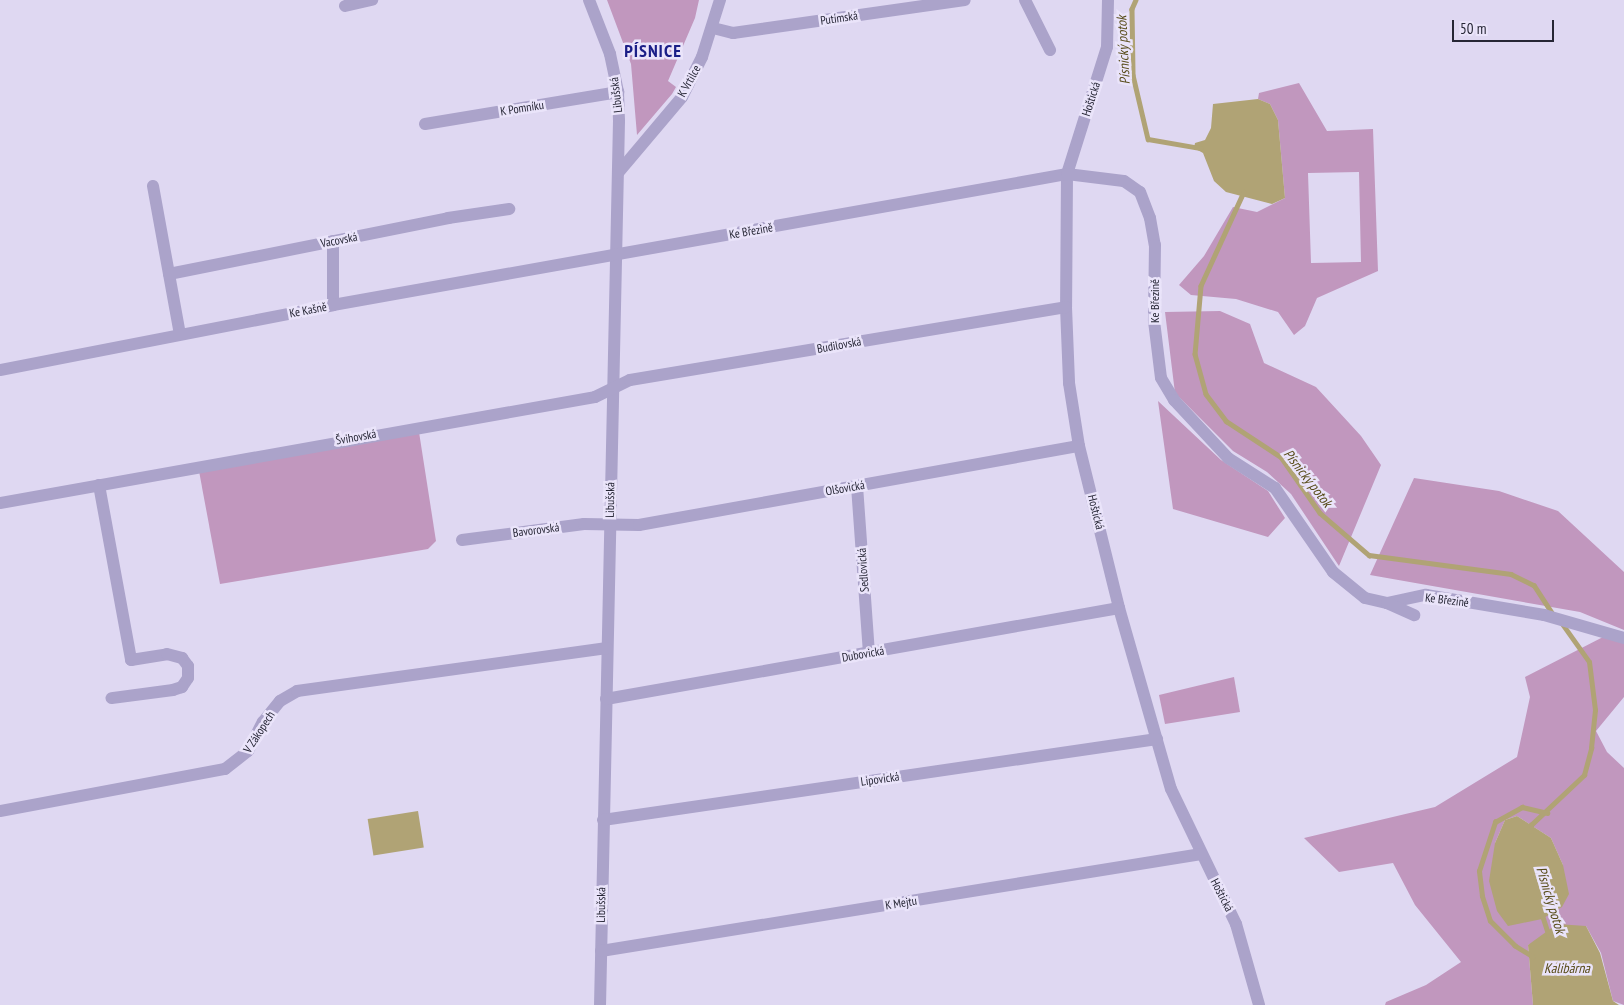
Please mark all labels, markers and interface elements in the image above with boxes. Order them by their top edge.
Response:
street label: Putimská [819,8,859,28]
scale bar [1454,10,1556,42]
water label: Písnický potok [1113,15,1133,85]
text: 50 m [1460,19,1486,38]
district label: PÍSNICE [623,40,683,62]
street label: K Vrtilce [674,62,704,100]
street label: Libušská [607,76,625,114]
street label: Hoštická [1079,80,1103,118]
street label: K Pomníku [499,97,545,119]
street label: Ke Březině [728,220,774,242]
street label: Vacovská [319,229,359,251]
street label: Ke Březině [1148,279,1162,323]
street label: Ke Kašně [288,299,328,321]
street label: Budilovská [816,334,862,356]
street label: Švihovská [335,426,377,448]
water label: Písnický potok [1280,446,1336,510]
street label: Olšovická [824,477,866,499]
street label: Libušská [602,482,618,518]
street label: Hoštická [1085,493,1107,531]
street label: Bavorovská [512,520,560,540]
street label: Sedlovická [854,547,872,593]
street label: Ke Březině [1424,590,1470,610]
street label: Dubovická [841,643,885,665]
street label: V Zákopech [240,708,278,756]
street label: Lipovická [860,769,900,789]
water label: Písnický potok [1533,864,1569,936]
street label: Hoštická [1208,876,1236,914]
street label: Libušská [593,887,609,923]
street label: K Mejtu [884,893,918,913]
water label: Kalibárna [1544,960,1590,976]

